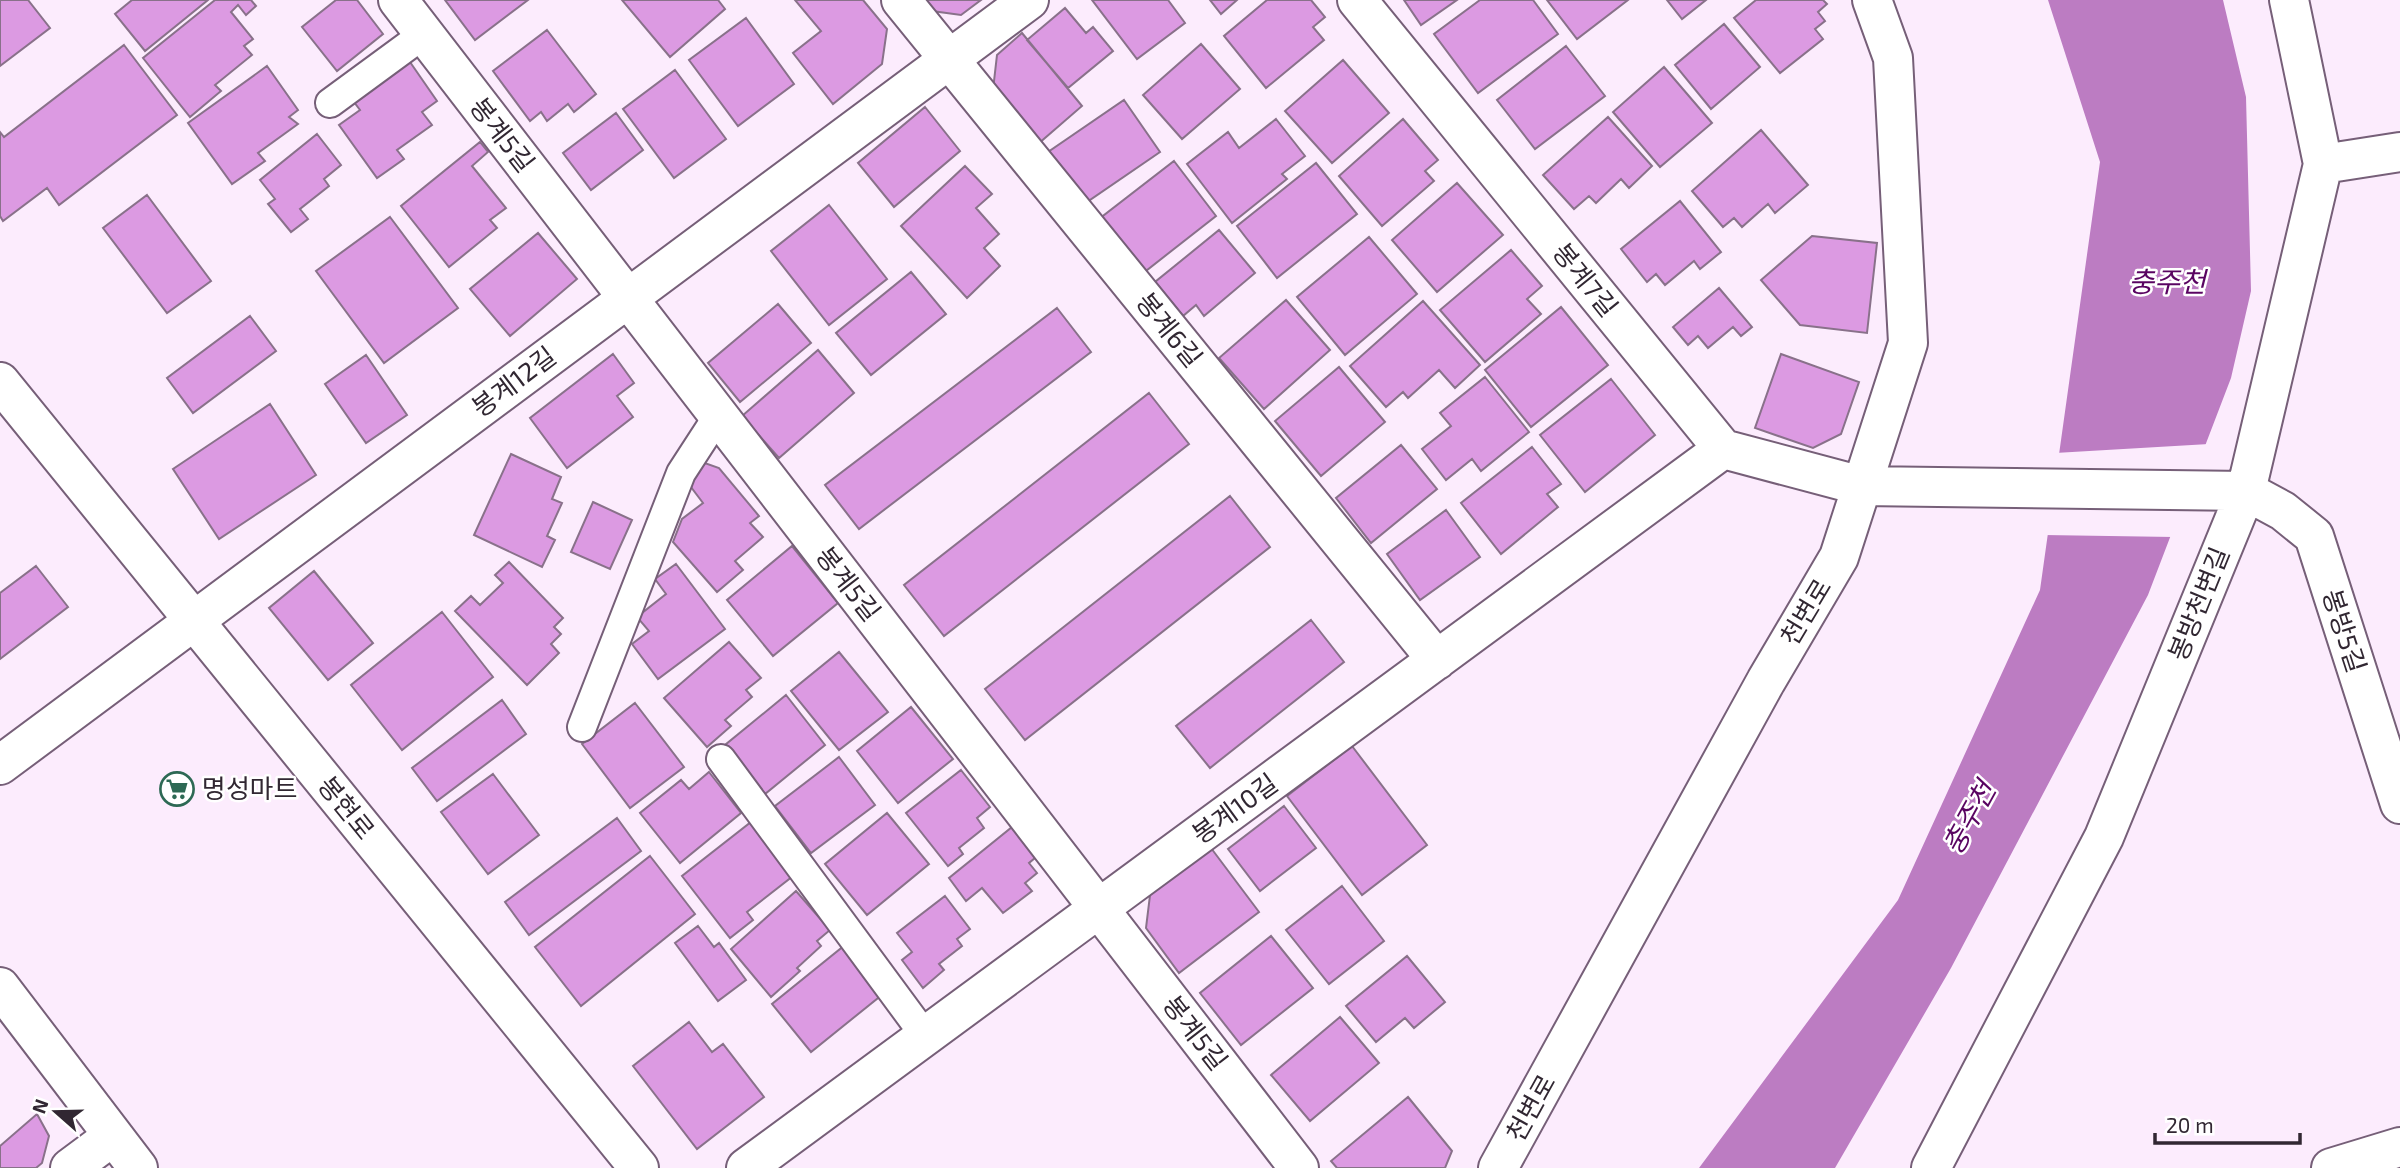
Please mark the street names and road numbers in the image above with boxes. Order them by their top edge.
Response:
street label: 봉계5길 [465,91,542,177]
street label: 봉계7길 [1547,236,1625,322]
street label: 봉계6길 [1131,286,1209,372]
street label: 봉계12길 [465,339,561,422]
street label: 봉계5길 [811,540,888,626]
street label: 봉방천변길 [2161,542,2234,665]
street label: 천변로 [1773,572,1836,650]
street label: 봉방5길 [2317,585,2373,676]
street label: 봉계10길 [1185,767,1283,849]
street label: 봉현로 [313,769,382,845]
street label: 봉계5길 [1158,989,1235,1075]
street label: 천변로 [1499,1068,1561,1146]

